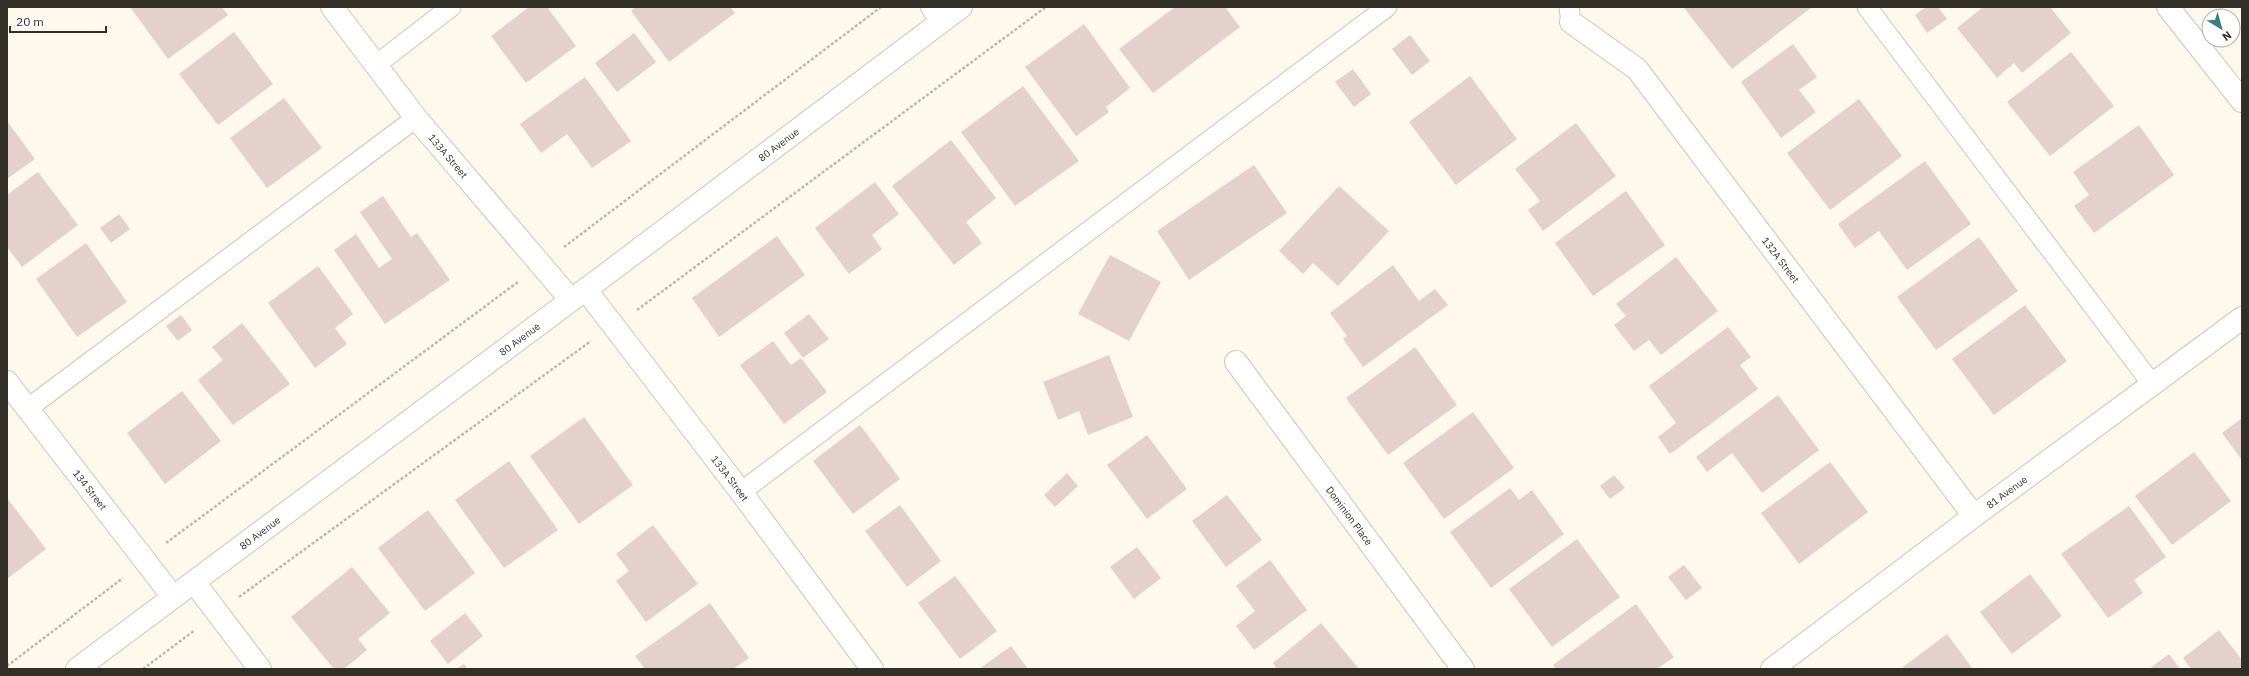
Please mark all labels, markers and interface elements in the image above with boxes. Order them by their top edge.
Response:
scale bar [10,8,106,34]
north arrow [2201,8,2241,48]
text: 20 m [16,14,44,29]
text: N [2220,28,2234,44]
street label: 80 Avenue [756,125,802,164]
street label: 133A Street [426,131,471,181]
street label: 132A Street [1759,234,1803,286]
street label: 80 Avenue [496,319,543,358]
street label: 133A Street [709,453,752,504]
street label: 134 Street [70,467,110,513]
street label: 81 Avenue [1984,472,2030,511]
street label: Dominion Place [1324,484,1376,548]
street label: 80 Avenue [237,513,283,552]

